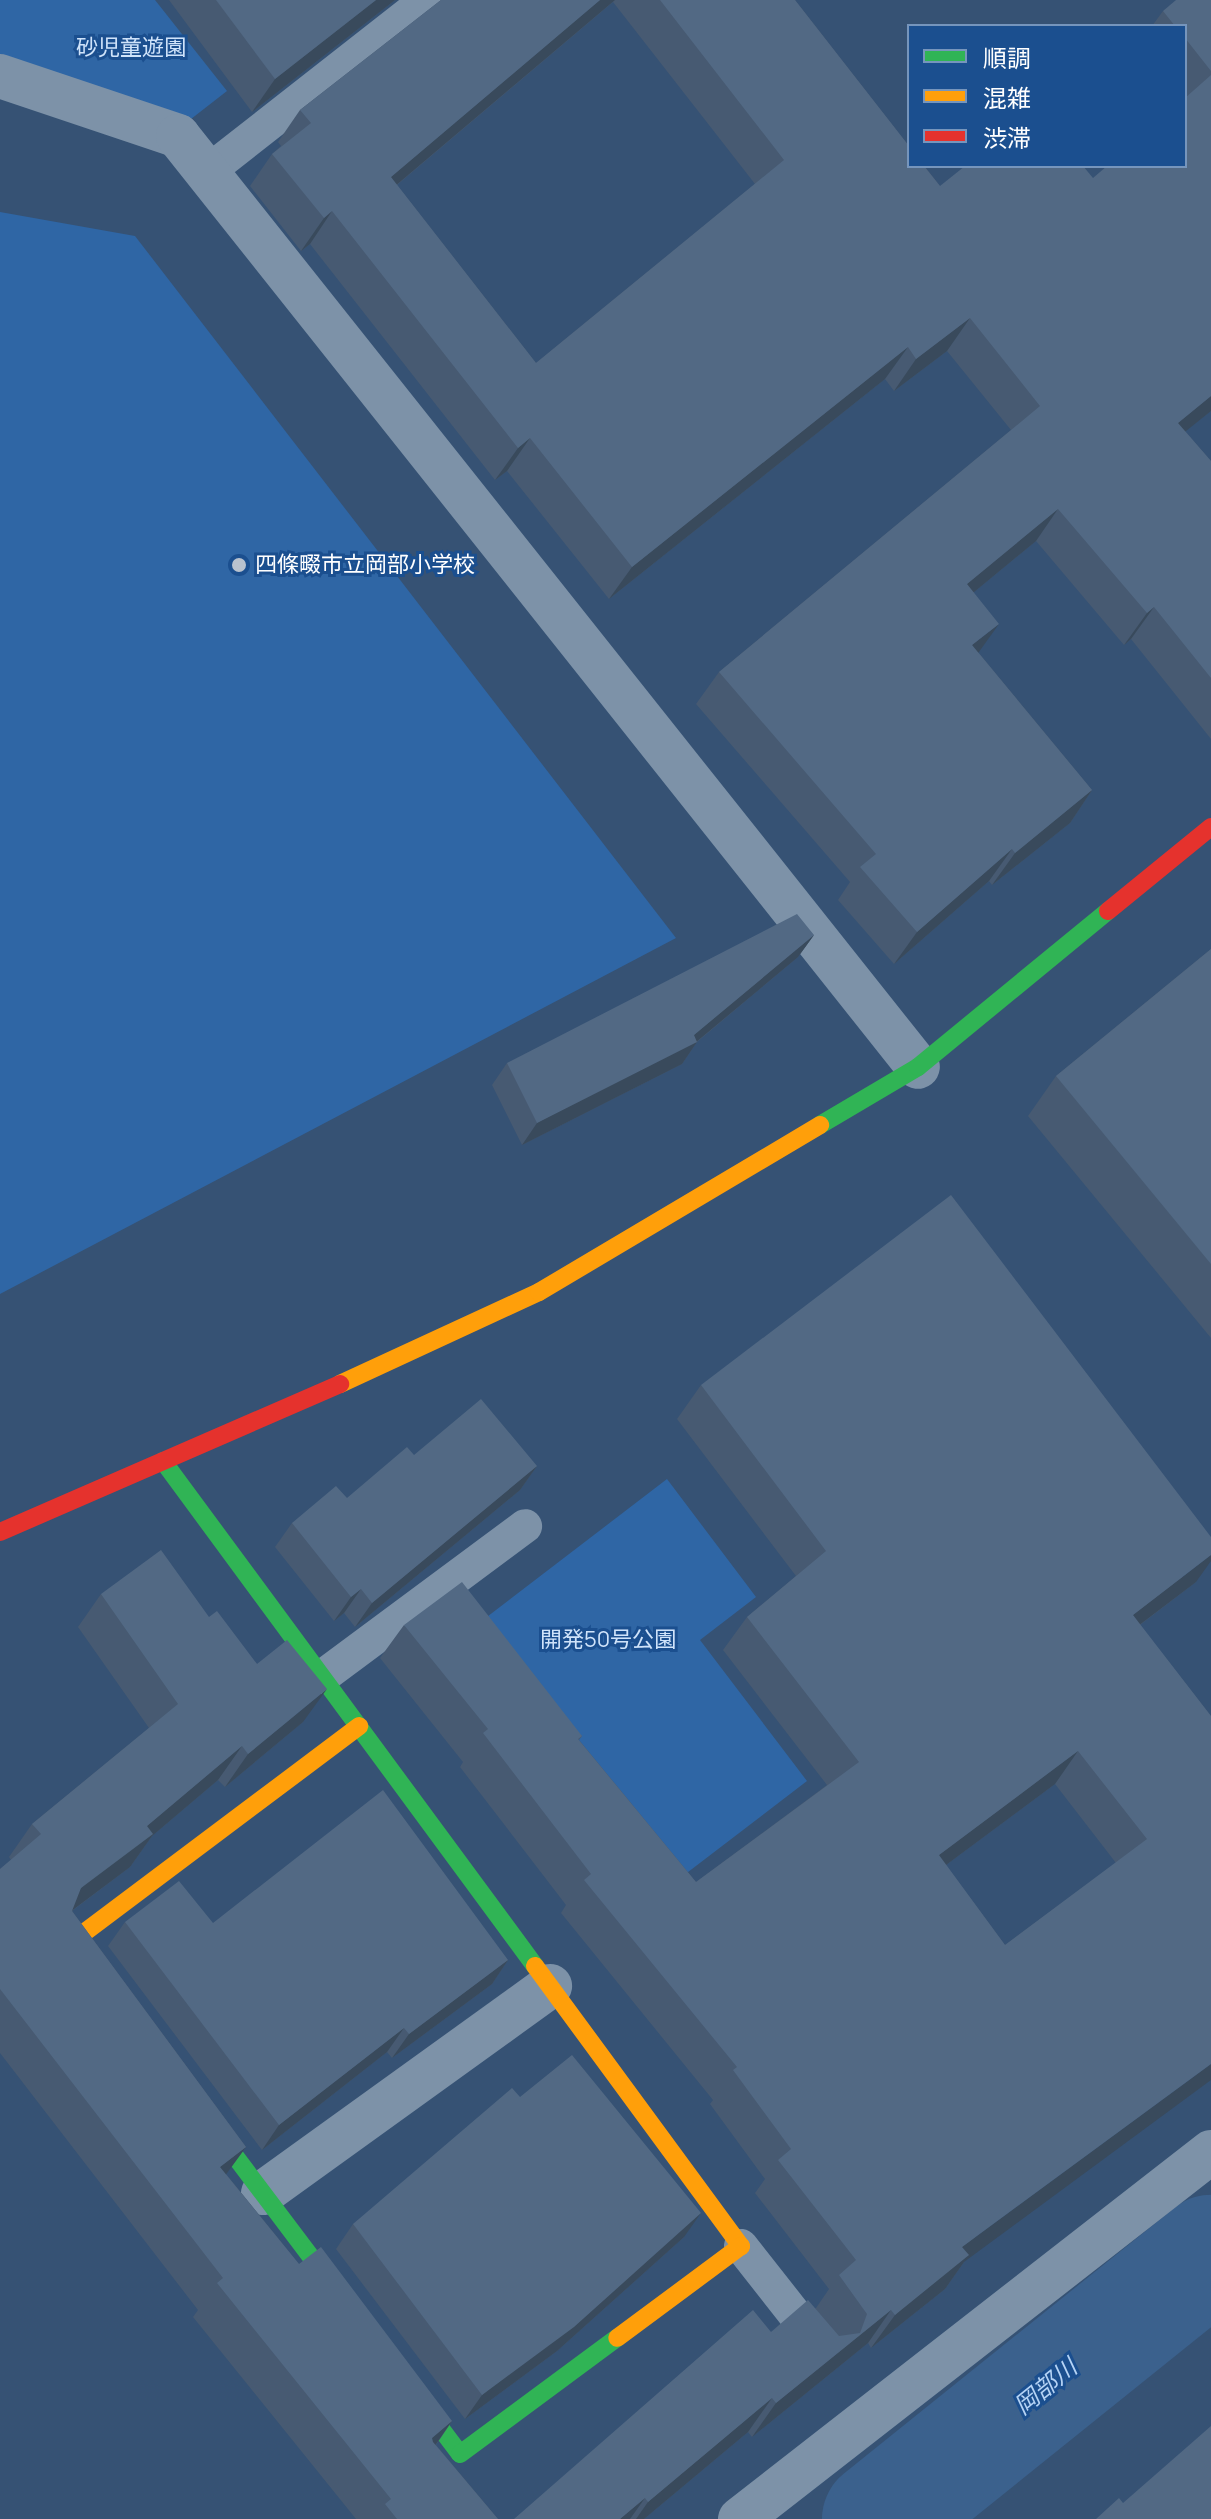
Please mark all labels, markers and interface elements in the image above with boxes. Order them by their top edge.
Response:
legend [907,24,1187,168]
park label: 砂児童遊園 [76,35,186,61]
text: 順調 [983,41,1031,74]
text: 混雑 [983,81,1031,114]
text: 渋滞 [983,121,1031,154]
place label: 四條畷市立岡部小学校 [255,552,475,578]
marker: 四條畷市立岡部小学校 [230,556,248,574]
park label: 開発50号公園 [540,1627,676,1653]
water label: 岡部川 [1008,2352,1082,2420]

